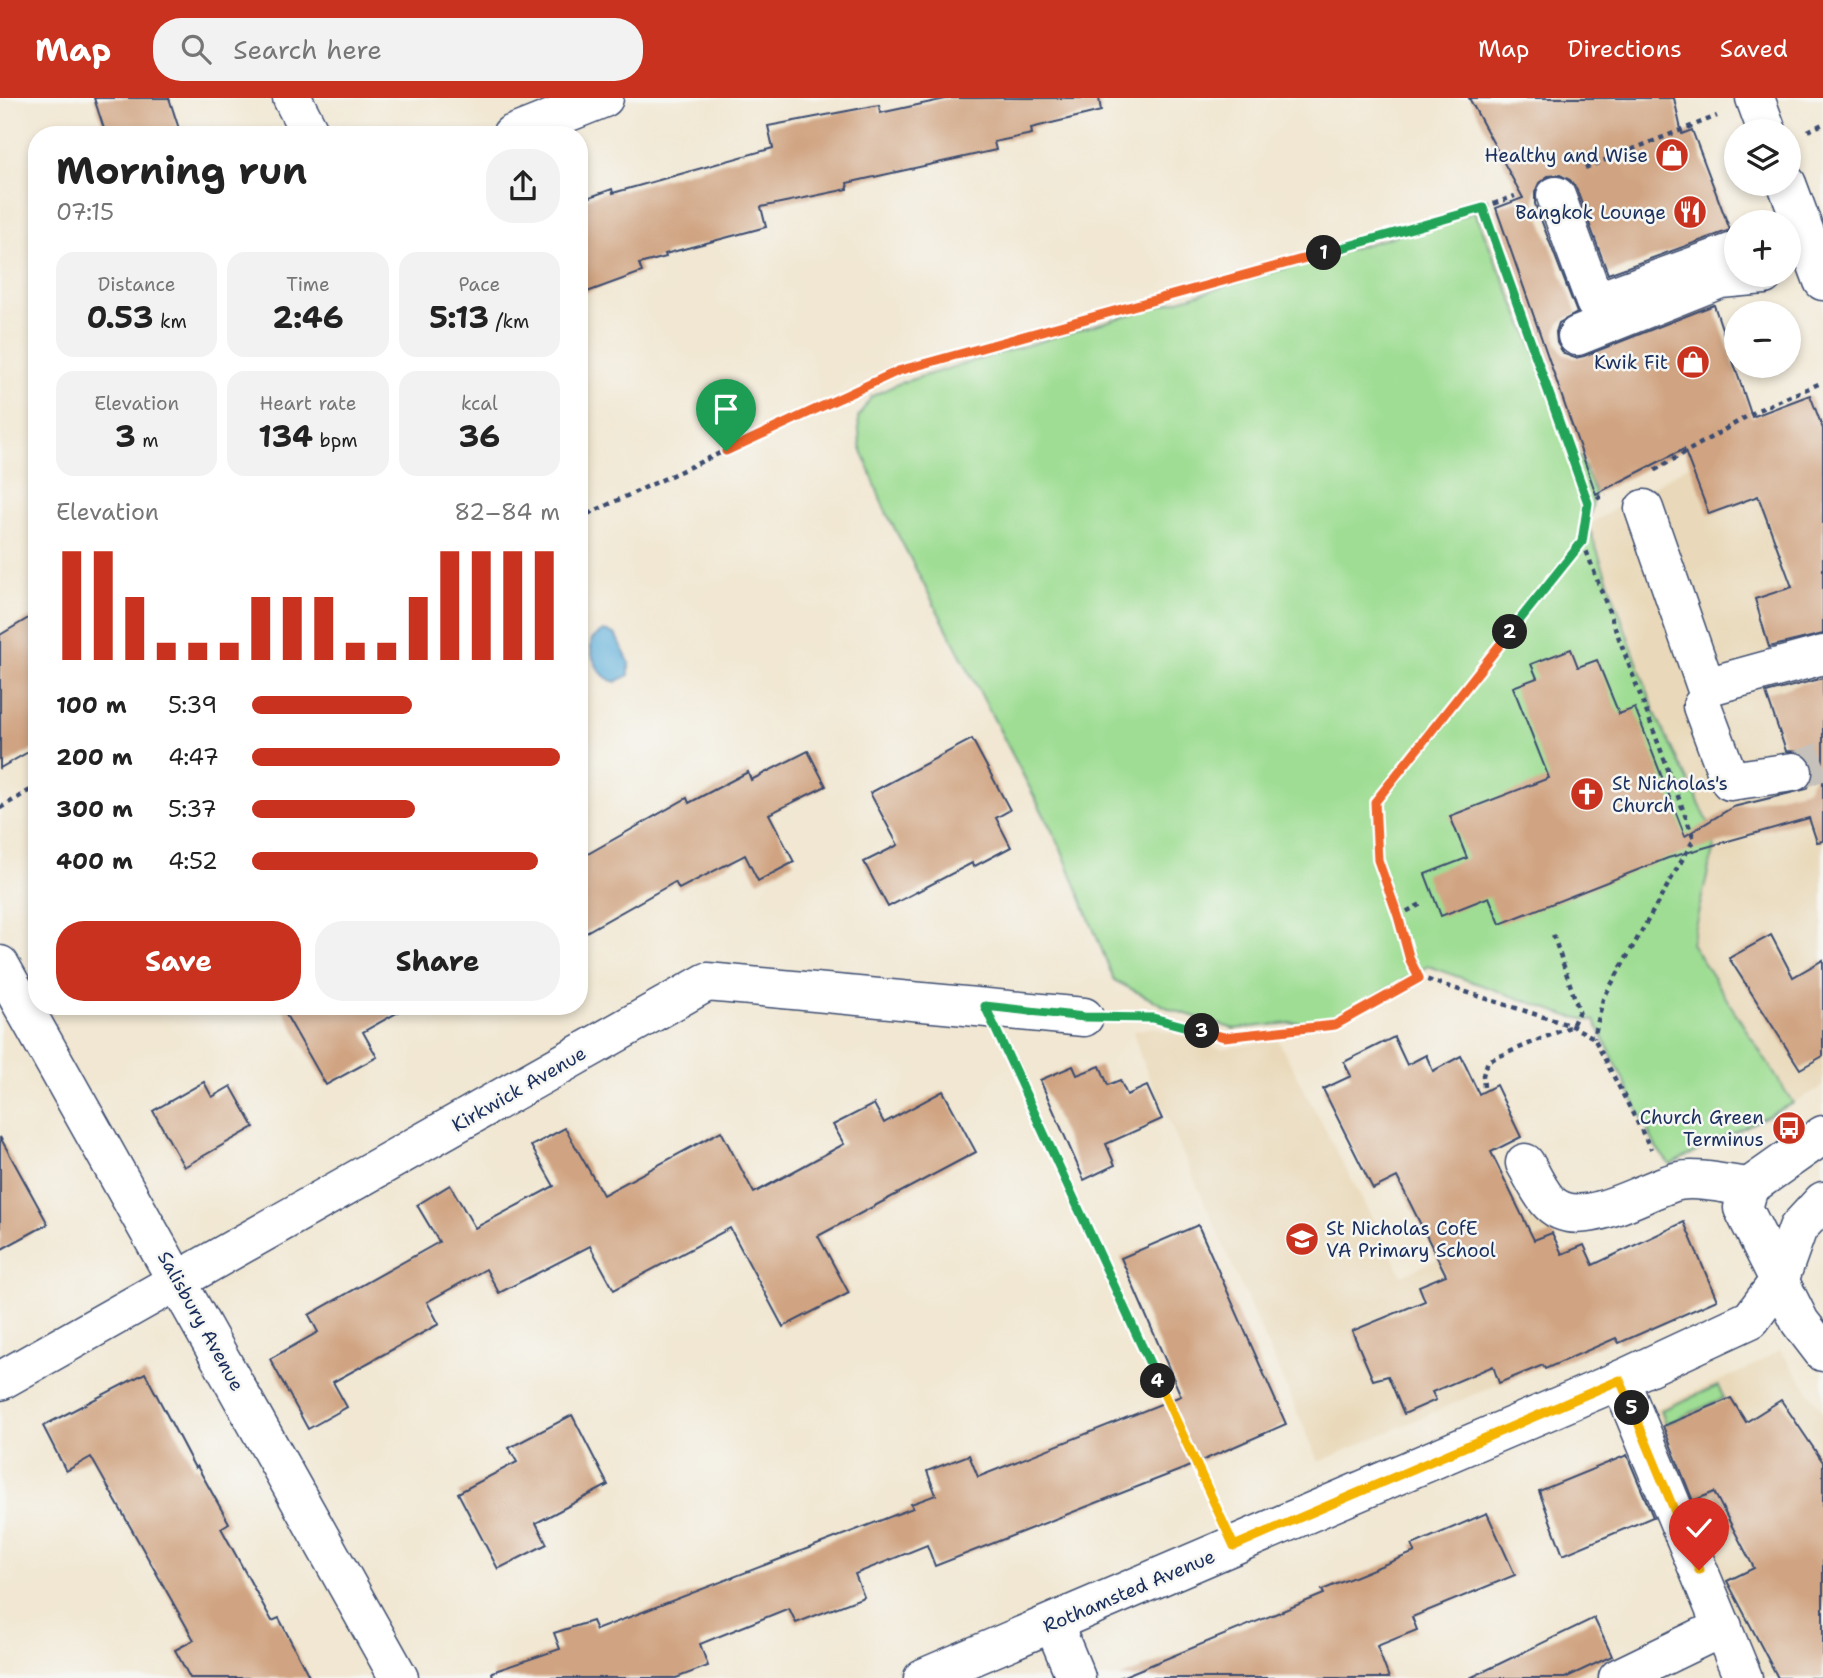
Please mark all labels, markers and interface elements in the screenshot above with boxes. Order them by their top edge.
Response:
search box [153,18,643,81]
text: Map [35,27,111,72]
icon: search [177,30,215,68]
text: Search here [233,32,382,67]
text: Map [1478,33,1529,65]
text: Directions [1567,33,1682,65]
text: Saved [1720,33,1788,65]
map controls [1724,119,1801,378]
button: layers [1724,119,1801,196]
shop icon: Healthy and Wise [1653,136,1691,174]
place label: Healthy and Wise [1485,143,1648,168]
text: Morning run [56,145,307,196]
button: share [486,149,560,223]
restaurant icon: Bangkok Lounge [1671,193,1709,231]
text: 07:15 [56,197,114,227]
place label: Bangkok Lounge [1515,200,1666,225]
button: + [1724,210,1801,287]
pin: 1 [1306,236,1342,270]
text: 1 [1319,240,1328,265]
text: Distance [98,272,176,297]
text: Time [286,272,330,297]
text: Pace [458,272,500,297]
text: 0.53 [86,297,154,338]
text: 2:46 [272,297,344,338]
text: 5:13 [429,297,489,338]
button: − [1724,301,1801,378]
text: km [154,309,187,334]
text: /km [489,309,529,334]
shop icon: Kwik Fit [1674,343,1712,381]
place label: Kwik Fit [1594,350,1668,375]
pin [696,379,756,451]
icon: arrive [707,390,745,428]
text: Elevation [94,391,179,416]
text: Heart rate [260,391,356,416]
text: kcal [461,391,498,416]
text: 3 [115,416,136,457]
text: 134 [258,416,313,457]
text: 36 [458,416,500,457]
text: m [136,428,159,453]
text: bpm [313,428,358,453]
text: Elevation [56,497,159,527]
text: 82–84 m [454,497,560,527]
pin: 2 [1492,614,1528,650]
text: 2 [1503,619,1516,644]
text: 100 m [56,690,127,720]
text: 5:39 [168,690,217,720]
text: 200 m [56,742,133,772]
text: 4:47 [168,742,219,772]
place label: St Nicholas's Church [1612,771,1728,818]
church icon: St Nicholas's Church [1568,775,1606,813]
text: 300 m [56,794,133,824]
text: 5:37 [168,794,217,824]
text: 400 m [56,846,133,876]
text: 4:52 [168,846,218,876]
button: Save [56,921,301,1001]
button: Share [315,921,560,1001]
pin: 3 [1184,1014,1220,1048]
text: 3 [1195,1018,1208,1043]
street label: Kirkwick Avenue [447,1040,591,1138]
place label: Church Green Terminus [1640,1105,1764,1152]
bus stop icon: Church Green Terminus [1770,1109,1808,1147]
place label: St Nicholas CofE VA Primary School [1326,1216,1496,1263]
school or university icon: St Nicholas CofE VA Primary School [1283,1220,1321,1258]
street label: Salisbury Avenue [152,1246,250,1396]
pin: 4 [1140,1364,1176,1398]
text: 4 [1151,1368,1164,1393]
pin: 5 [1614,1390,1650,1426]
text: 5 [1626,1395,1637,1420]
pin [1669,1498,1729,1570]
icon: check [1680,1509,1718,1547]
street label: Rothamsted Avenue [1039,1543,1219,1639]

